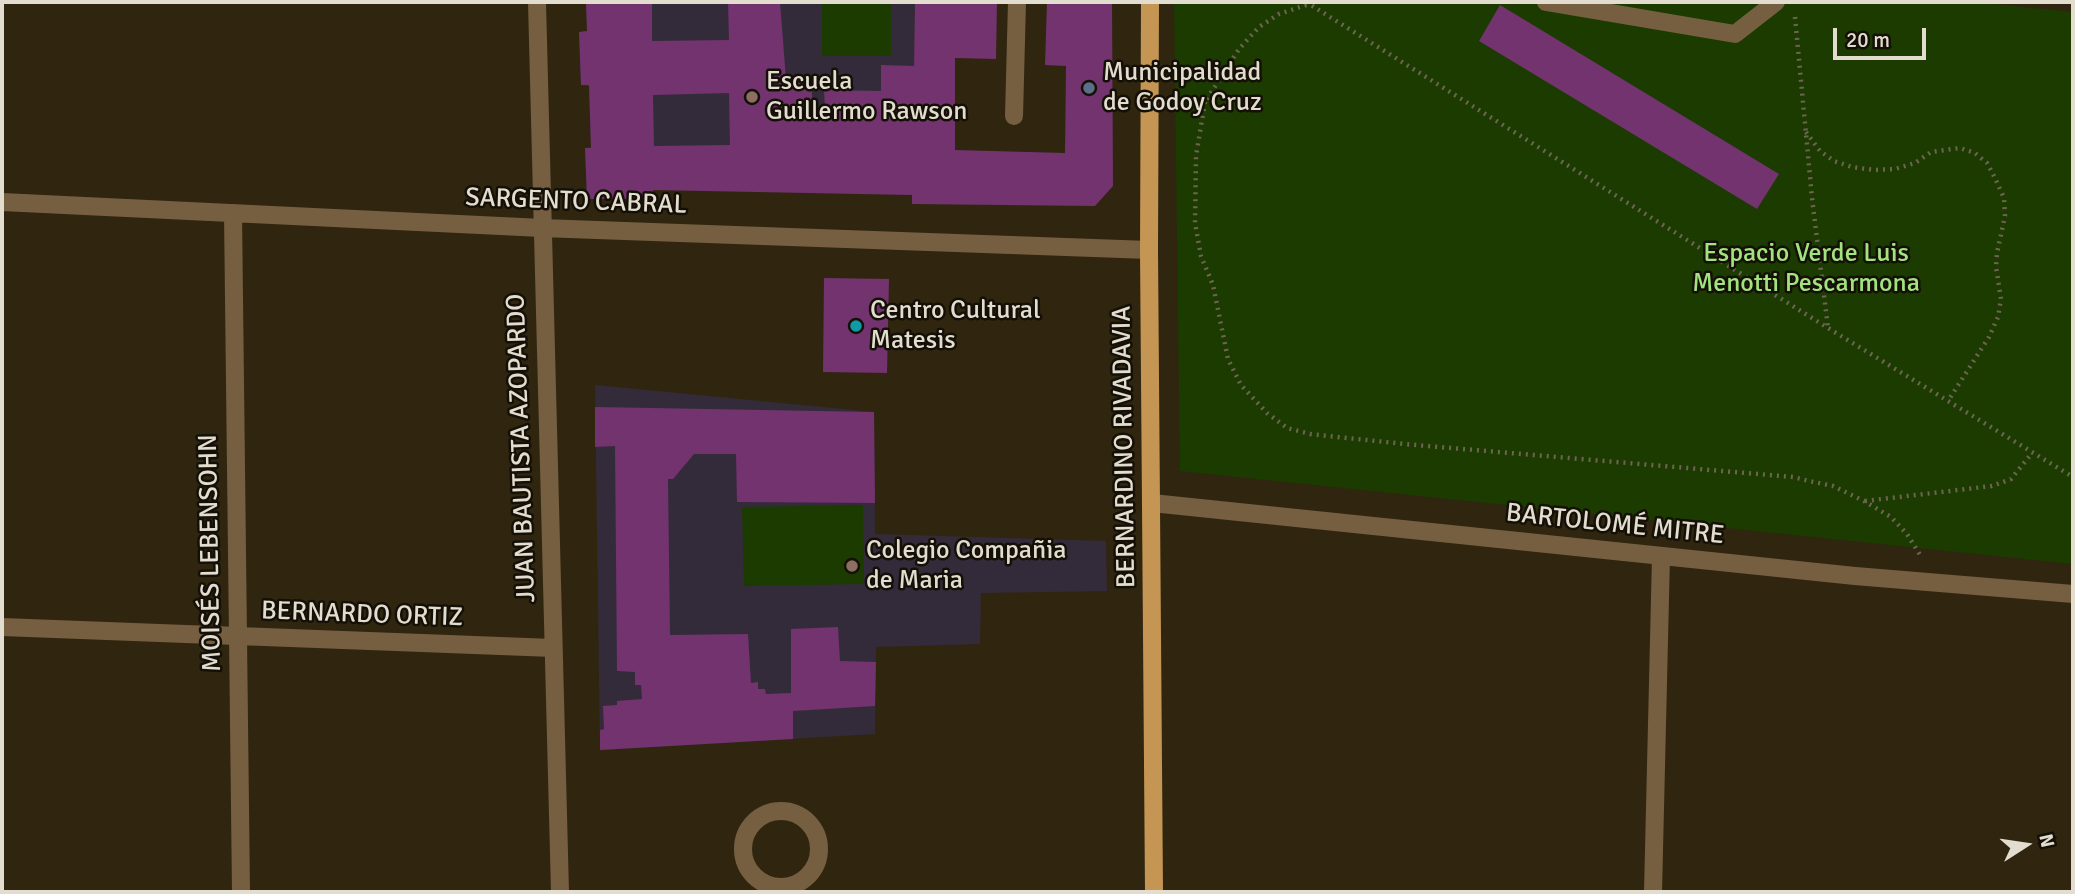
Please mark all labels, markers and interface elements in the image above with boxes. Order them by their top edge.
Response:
scale bar [1837,14,1930,58]
text: 20 m [1846,27,1890,53]
place label: Municipalidad de Godoy Cruz [1103,57,1262,119]
place label: Escuela Guillermo Rawson [766,66,967,128]
marker: Municipalidad de Godoy Cruz [1081,80,1097,96]
marker: Escuela Guillermo Rawson [744,89,760,105]
street label: SARGENTO CABRAL [465,183,687,221]
park label: Espacio Verde Luis Menotti Pescarmona [1692,238,1920,300]
street label: JUAN BAUTISTA AZOPARDO [501,293,543,603]
place label: Centro Cultural Matesis [870,295,1041,356]
street label: BERNARDINO RIVADAVIA [1107,305,1143,589]
marker: Centro Cultural Matesis [848,318,864,334]
street label: MOISÉS LEBENSOHN [193,434,229,672]
street label: BARTOLOMÉ MITRE [1504,498,1726,552]
place label: Colegio Compañia de Maria [866,535,1066,596]
marker: Colegio Compañia de Maria [844,558,860,574]
street label: BERNARDO ORTIZ [260,596,464,634]
north arrow [1991,810,2061,880]
text: N [2033,832,2060,850]

